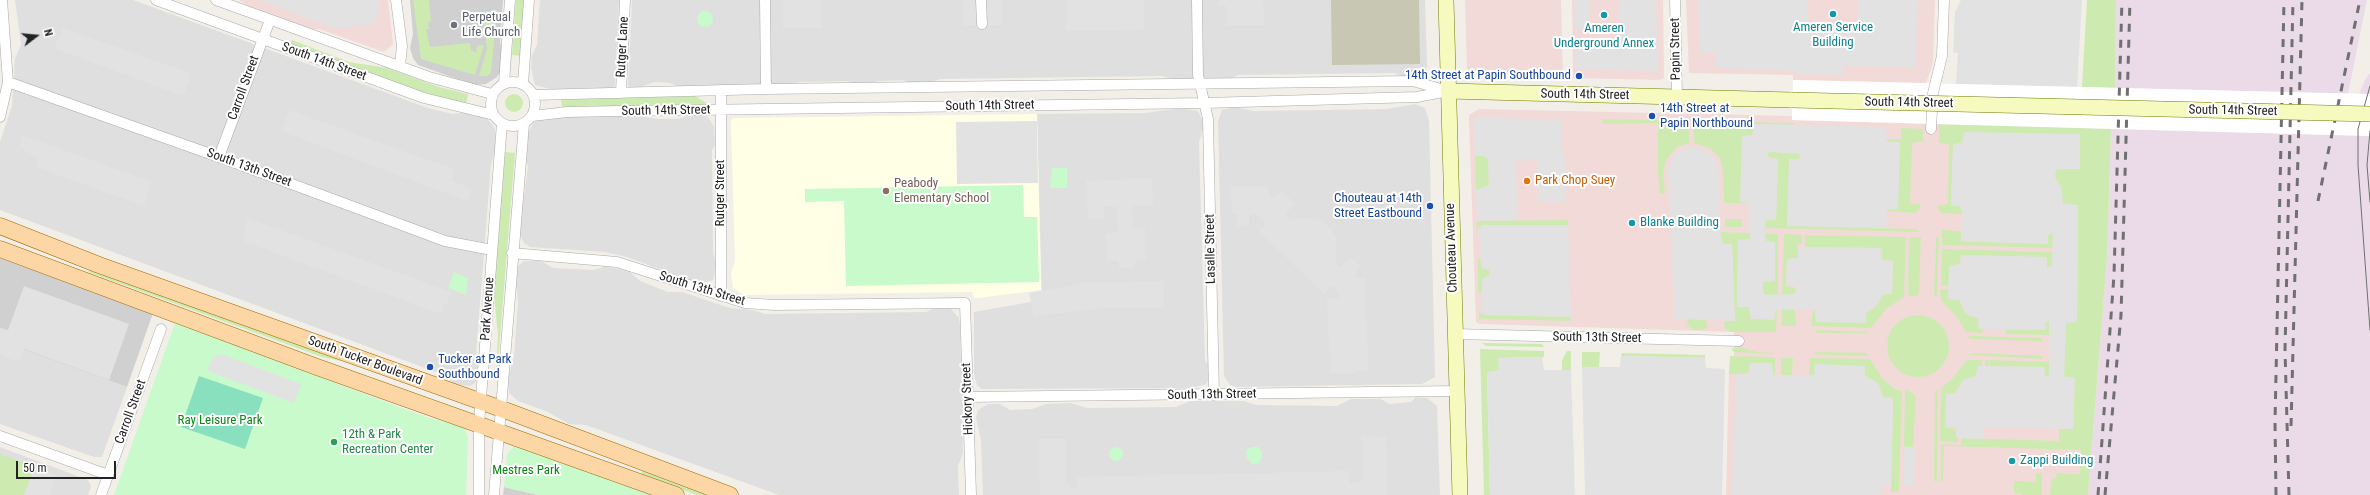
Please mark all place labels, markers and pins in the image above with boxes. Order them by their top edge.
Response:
marker: Ameren Service Building [1828,9,1838,19]
place label: Perpetual Life Church [462,10,520,41]
marker: Ameren Underground Annex [1599,10,1609,20]
marker: Perpetual Life Church [449,20,459,30]
place label: Ameren Service Building [1793,20,1873,51]
place label: Ameren Underground Annex [1554,21,1654,52]
place label: 14th Street at Papin Southbound [1405,68,1571,84]
marker: 14th Street at Papin Southbound [1574,71,1584,81]
place label: 14th Street at Papin Northbound [1660,101,1753,132]
marker: 14th Street at Papin Northbound [1647,111,1657,121]
place label: Park Chop Suey [1535,173,1615,189]
place label: Peabody Elementary School [894,176,989,207]
marker: Park Chop Suey [1522,176,1532,186]
marker: Peabody Elementary School [881,186,891,196]
place label: Chouteau at 14th Street Eastbound [1334,191,1422,222]
marker: Chouteau at 14th Street Eastbound [1425,201,1435,211]
place label: Blanke Building [1640,215,1719,231]
marker: Blanke Building [1627,218,1637,228]
place label: Tucker at Park Southbound [438,352,511,383]
marker: Tucker at Park Southbound [425,362,435,372]
place label: 12th & Park Recreation Center [342,427,433,458]
marker: 12th & Park Recreation Center [329,437,339,447]
place label: Zappi Building [2020,453,2093,469]
marker: Zappi Building [2007,456,2017,466]

